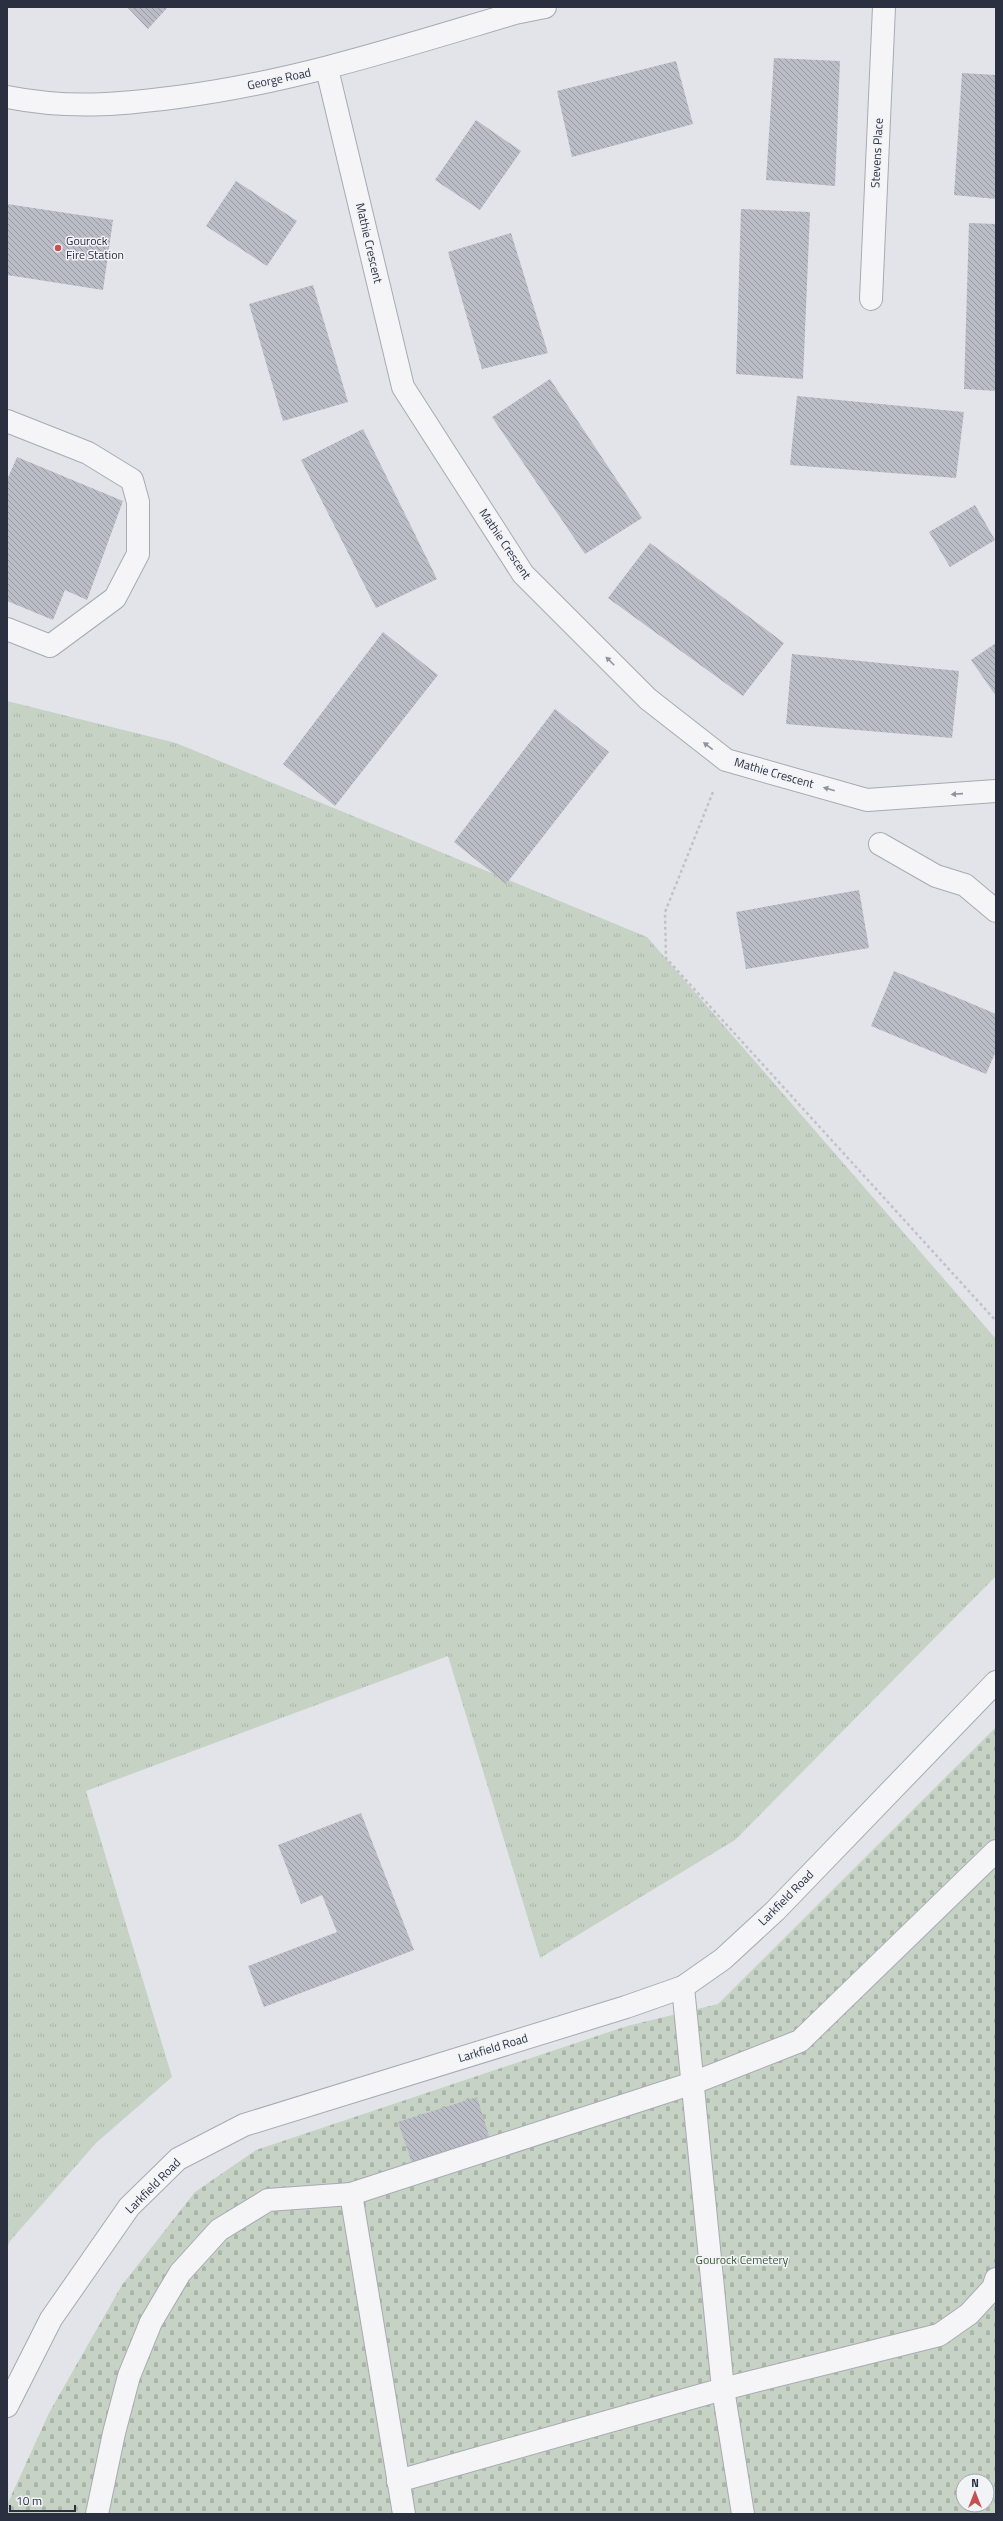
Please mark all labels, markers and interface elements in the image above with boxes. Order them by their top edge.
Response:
street label: George Road [245,62,313,95]
street label: Stevens Place [865,117,888,188]
street label: Mathie Crescent [351,201,388,286]
place label: Gourock Fire Station [66,231,124,264]
marker: Gourock Fire Station [53,243,63,253]
street label: Mathie Crescent [475,504,537,584]
one-way arrow [605,656,615,666]
one-way arrow [702,742,713,750]
street label: Mathie Crescent [732,752,817,793]
one-way arrow [823,786,835,792]
one-way arrow [951,790,963,797]
street label: Larkfield Road [753,1865,818,1930]
street label: Larkfield Road [456,2028,530,2067]
street label: Larkfield Road [120,2153,185,2218]
park label: Gourock Cemetery [696,2250,789,2269]
north arrow [955,2473,995,2513]
text: N [971,2475,979,2491]
scale bar [10,2487,75,2513]
text: 10 m [16,2491,42,2510]

